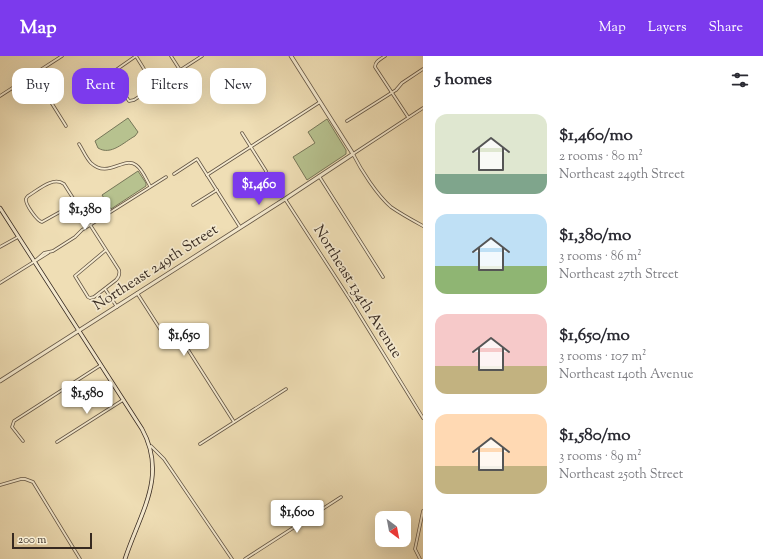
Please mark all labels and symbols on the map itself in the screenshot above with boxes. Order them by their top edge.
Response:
pin: $1,460 [226,172,292,206]
pin: $1,380 [52,197,118,231]
street label: Northeast 249th Street [89,220,223,316]
street label: Northeast 134th Avenue [307,221,407,363]
pin: $1,650 [151,323,217,357]
pin: $1,580 [54,381,120,415]
pin: $1,600 [264,500,330,534]
north arrow [375,511,411,547]
scale bar [12,531,92,550]

